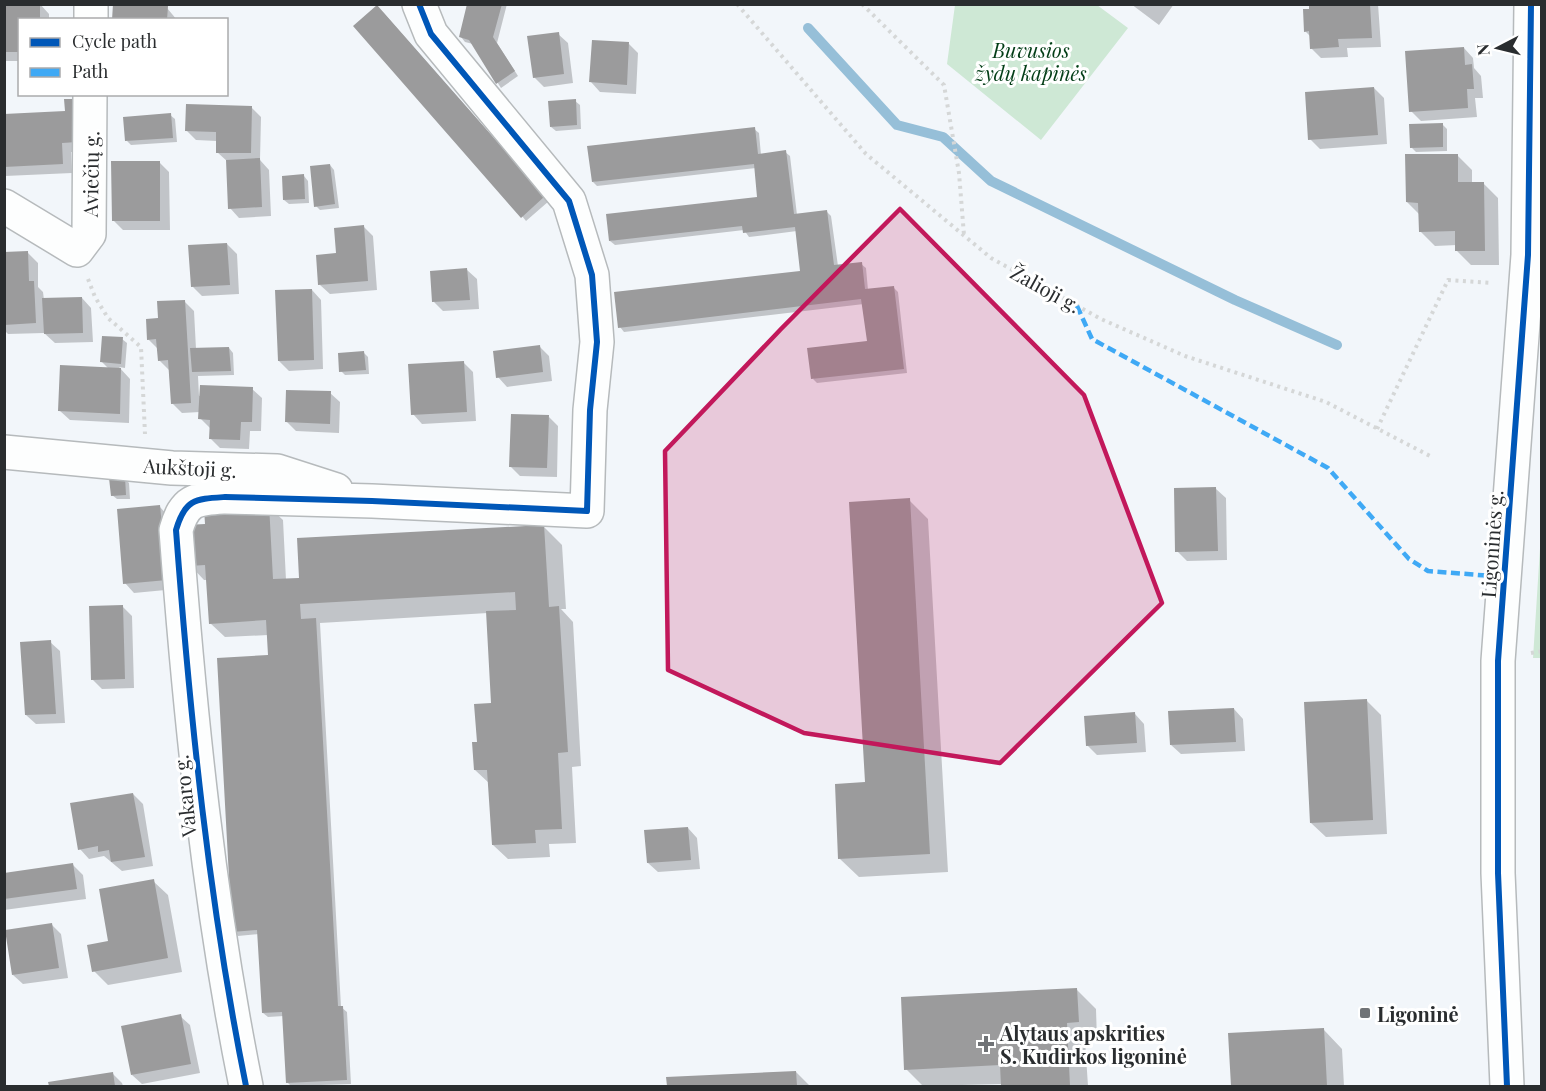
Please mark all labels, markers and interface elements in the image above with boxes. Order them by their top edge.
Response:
legend [18,18,228,96]
north arrow [1468,18,1528,78]
text: Cycle path [72,29,157,53]
park label: Buvusios žydų kapinės [974,36,1087,86]
text: N [1471,42,1494,57]
text: Path [72,59,109,83]
street label: Aviečių g. [76,131,104,218]
street label: Žalioji g. [1006,258,1086,318]
street label: Aukštoji g. [142,451,237,483]
street label: Ligoninės g. [1474,489,1508,599]
street label: Vakaro g. [166,754,202,839]
place label: Ligoninė [1377,1000,1459,1027]
marker: Ligoninė [1358,1006,1372,1020]
place label: Alytaus apskrities S. Kudirkos ligoninė [999,1019,1187,1069]
marker: Alytaus apskrities S. Kudirkos ligoninė [977,1035,995,1053]

